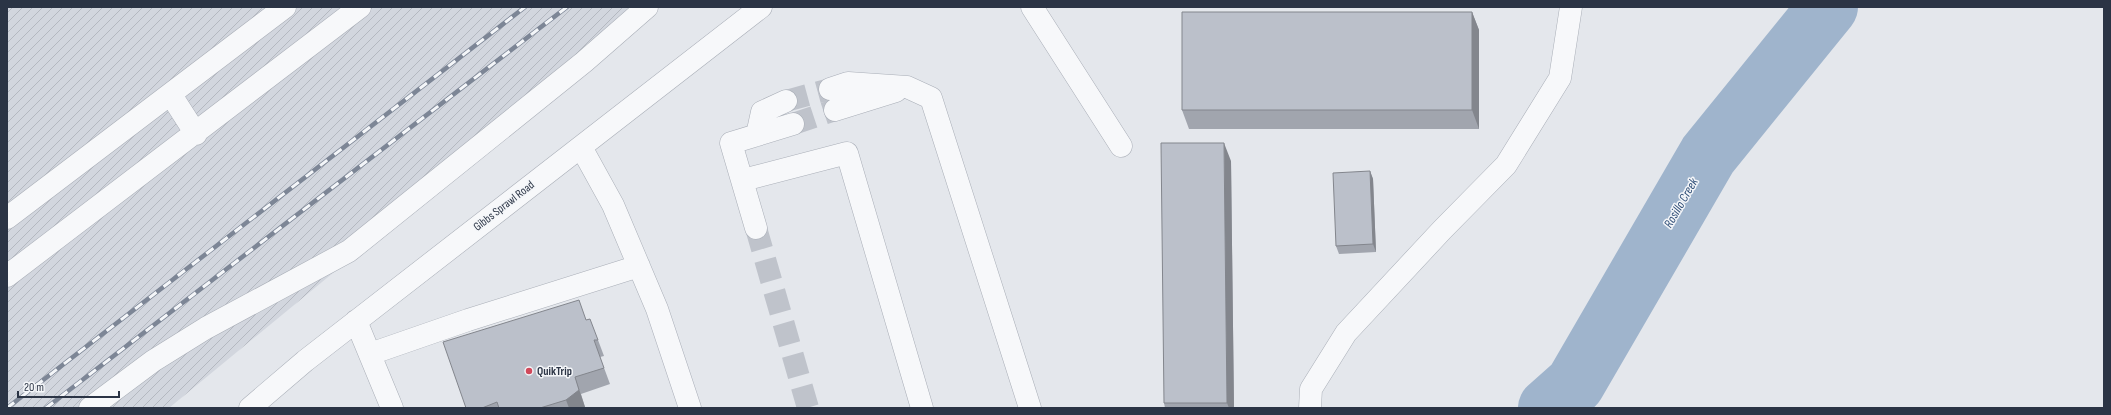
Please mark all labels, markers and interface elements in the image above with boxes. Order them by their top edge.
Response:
water label: Rosillo Creek [1660,174,1702,231]
street label: Gibbs Sprawl Road [471,178,537,234]
place label: QuikTrip [537,364,572,379]
marker: QuikTrip [524,366,534,376]
scale bar [18,373,119,399]
text: 20 m [24,380,44,395]

